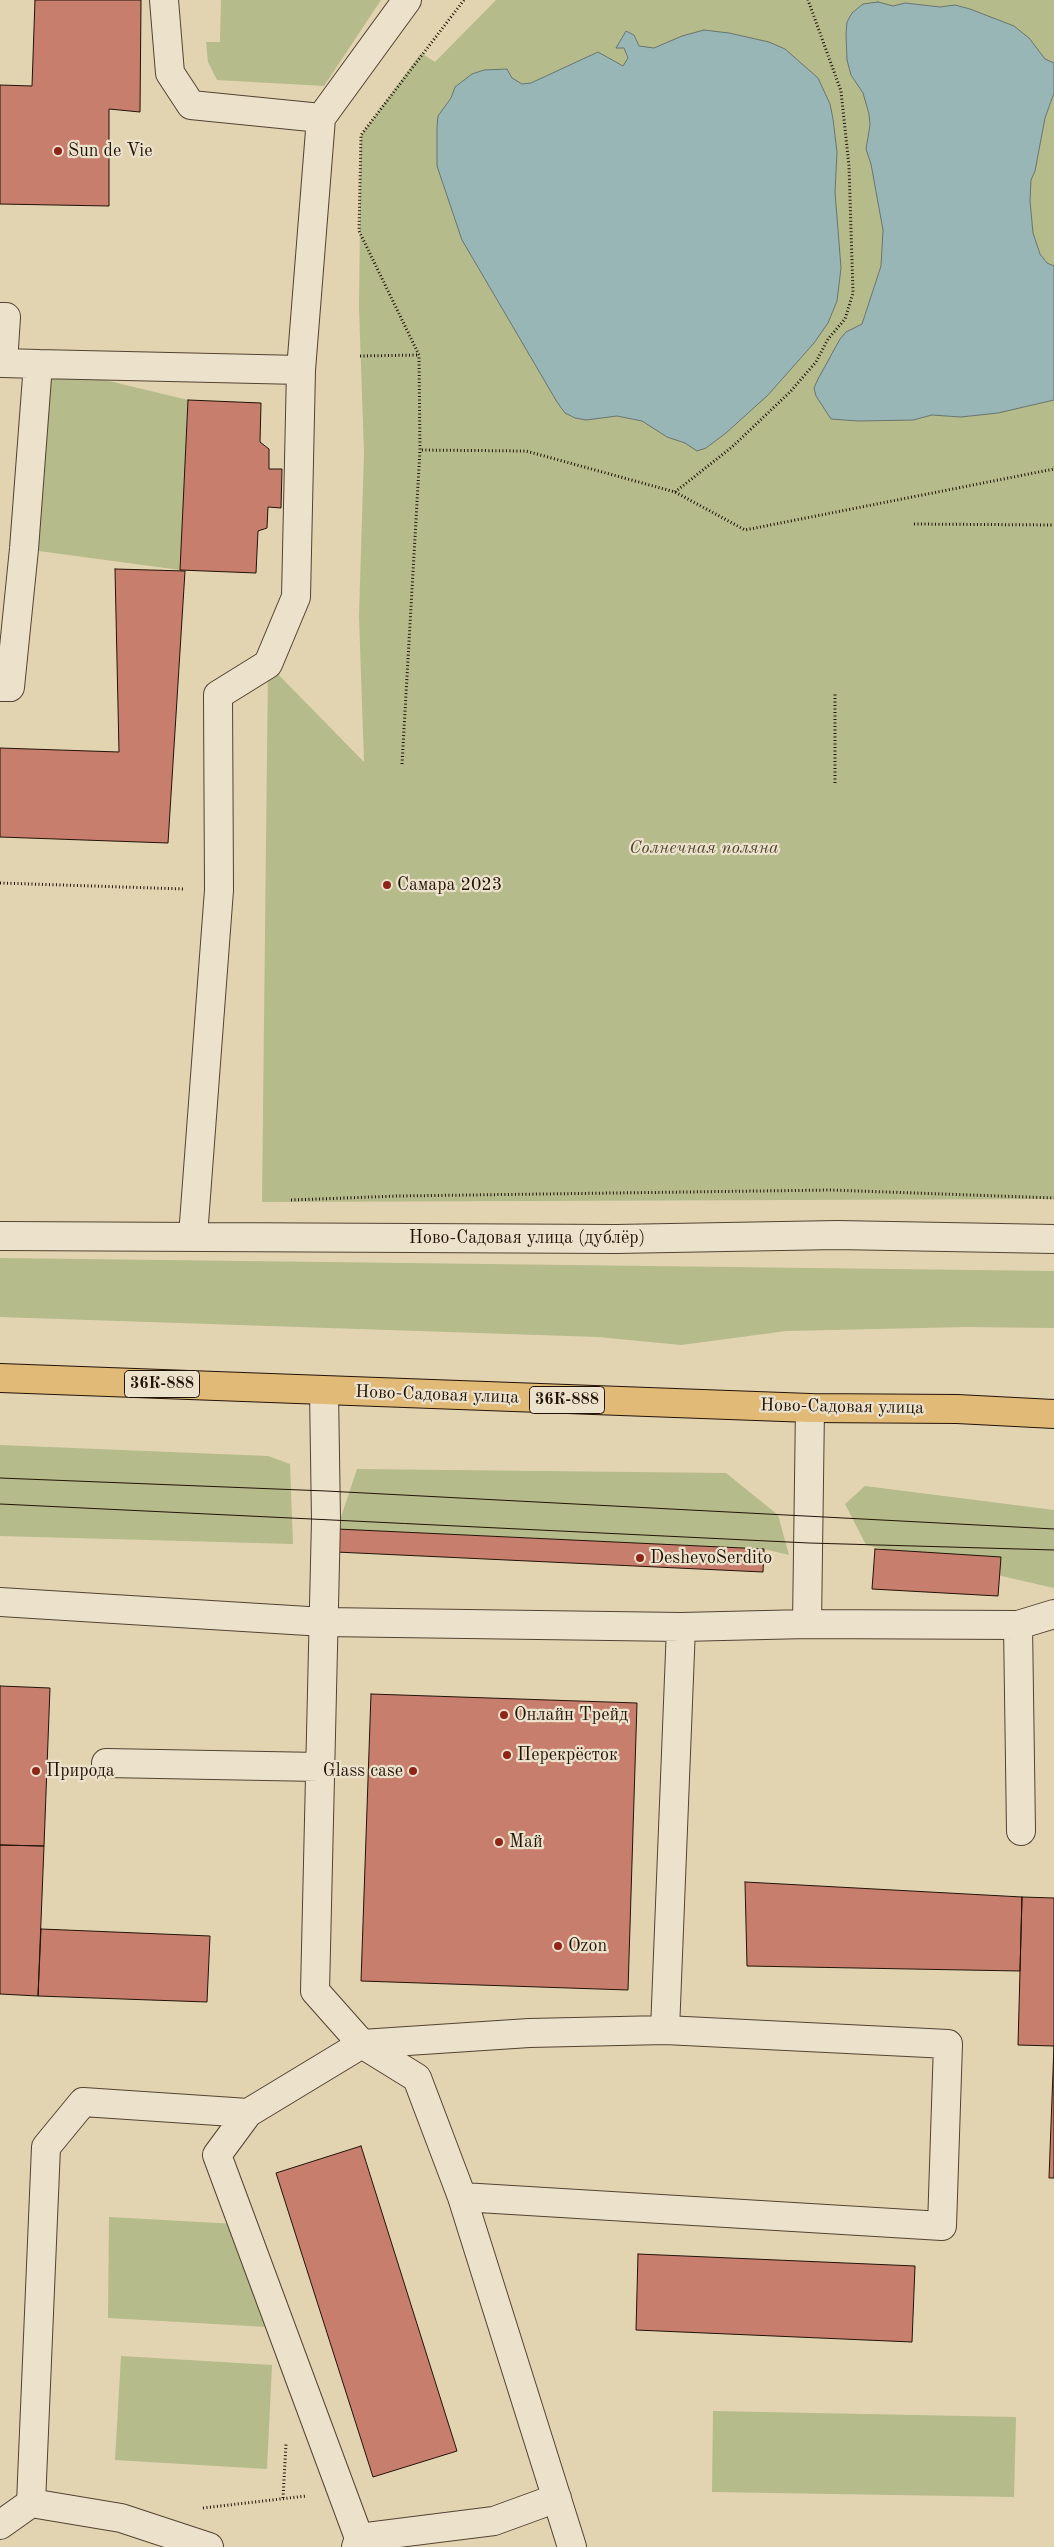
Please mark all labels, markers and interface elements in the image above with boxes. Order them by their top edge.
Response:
place label: Sun de Vie [68,140,152,162]
marker: Sun de Vie [52,145,64,157]
park label: Солнечная поляна [629,837,779,859]
place label: Самара 2023 [397,874,502,896]
marker: Самара 2023 [381,879,393,891]
street label: Ново-Садовая улица (дублёр) [409,1227,645,1249]
road number: 36К-888 [124,1370,200,1398]
street label: Ново-Садовая улица [355,1381,519,1409]
road number: 36К-888 [530,1386,604,1414]
street label: Ново-Садовая улица [760,1395,924,1419]
place label: DeshevoSerdito [650,1547,772,1569]
marker: DeshevoSerdito [634,1552,646,1564]
place label: Онлайн Трейд [514,1704,628,1726]
marker: Онлайн Трейд [498,1709,510,1721]
place label: Перекрёсток [517,1744,618,1766]
marker: Перекрёсток [501,1749,513,1761]
place label: Природа [46,1760,115,1782]
place label: Glass case [323,1760,403,1782]
marker: Природа [30,1765,42,1777]
marker: Glass case [407,1765,419,1777]
place label: Май [509,1831,543,1853]
marker: Май [493,1836,505,1848]
place label: Ozon [568,1935,607,1957]
marker: Ozon [552,1940,564,1952]

